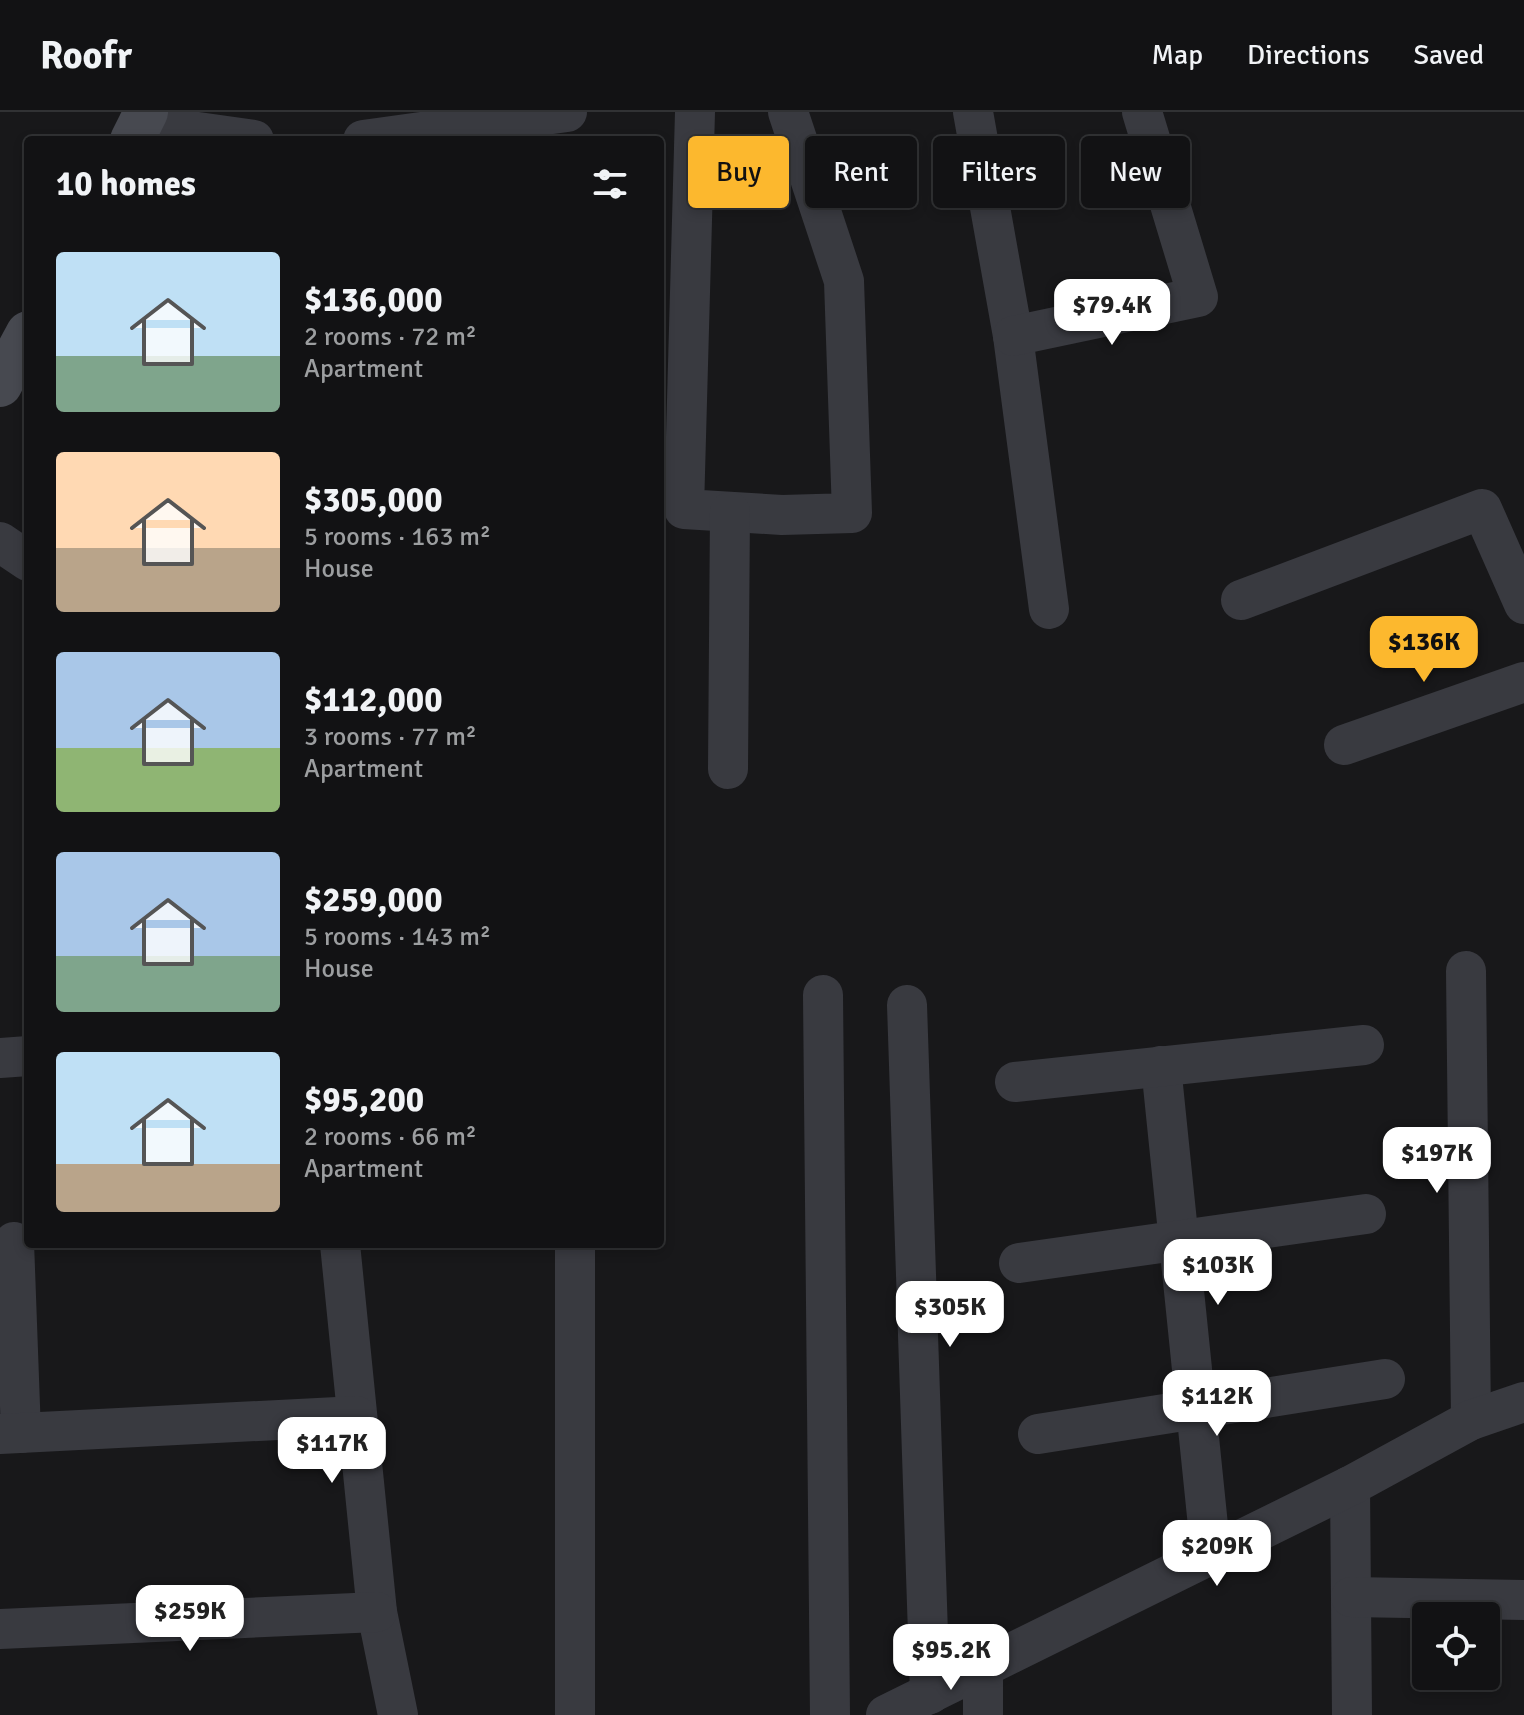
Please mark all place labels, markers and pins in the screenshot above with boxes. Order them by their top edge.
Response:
pin: $79.4K [1047,279,1177,347]
pin: $136K [1368,616,1480,684]
pin: $197K [1381,1127,1493,1195]
pin: $103K [1162,1239,1274,1307]
pin: $305K [894,1281,1006,1349]
pin: $112K [1161,1370,1273,1438]
pin: $117K [276,1417,388,1485]
pin: $209K [1161,1520,1273,1588]
pin: $259K [134,1585,246,1653]
pin: $95.2K [886,1624,1016,1692]

